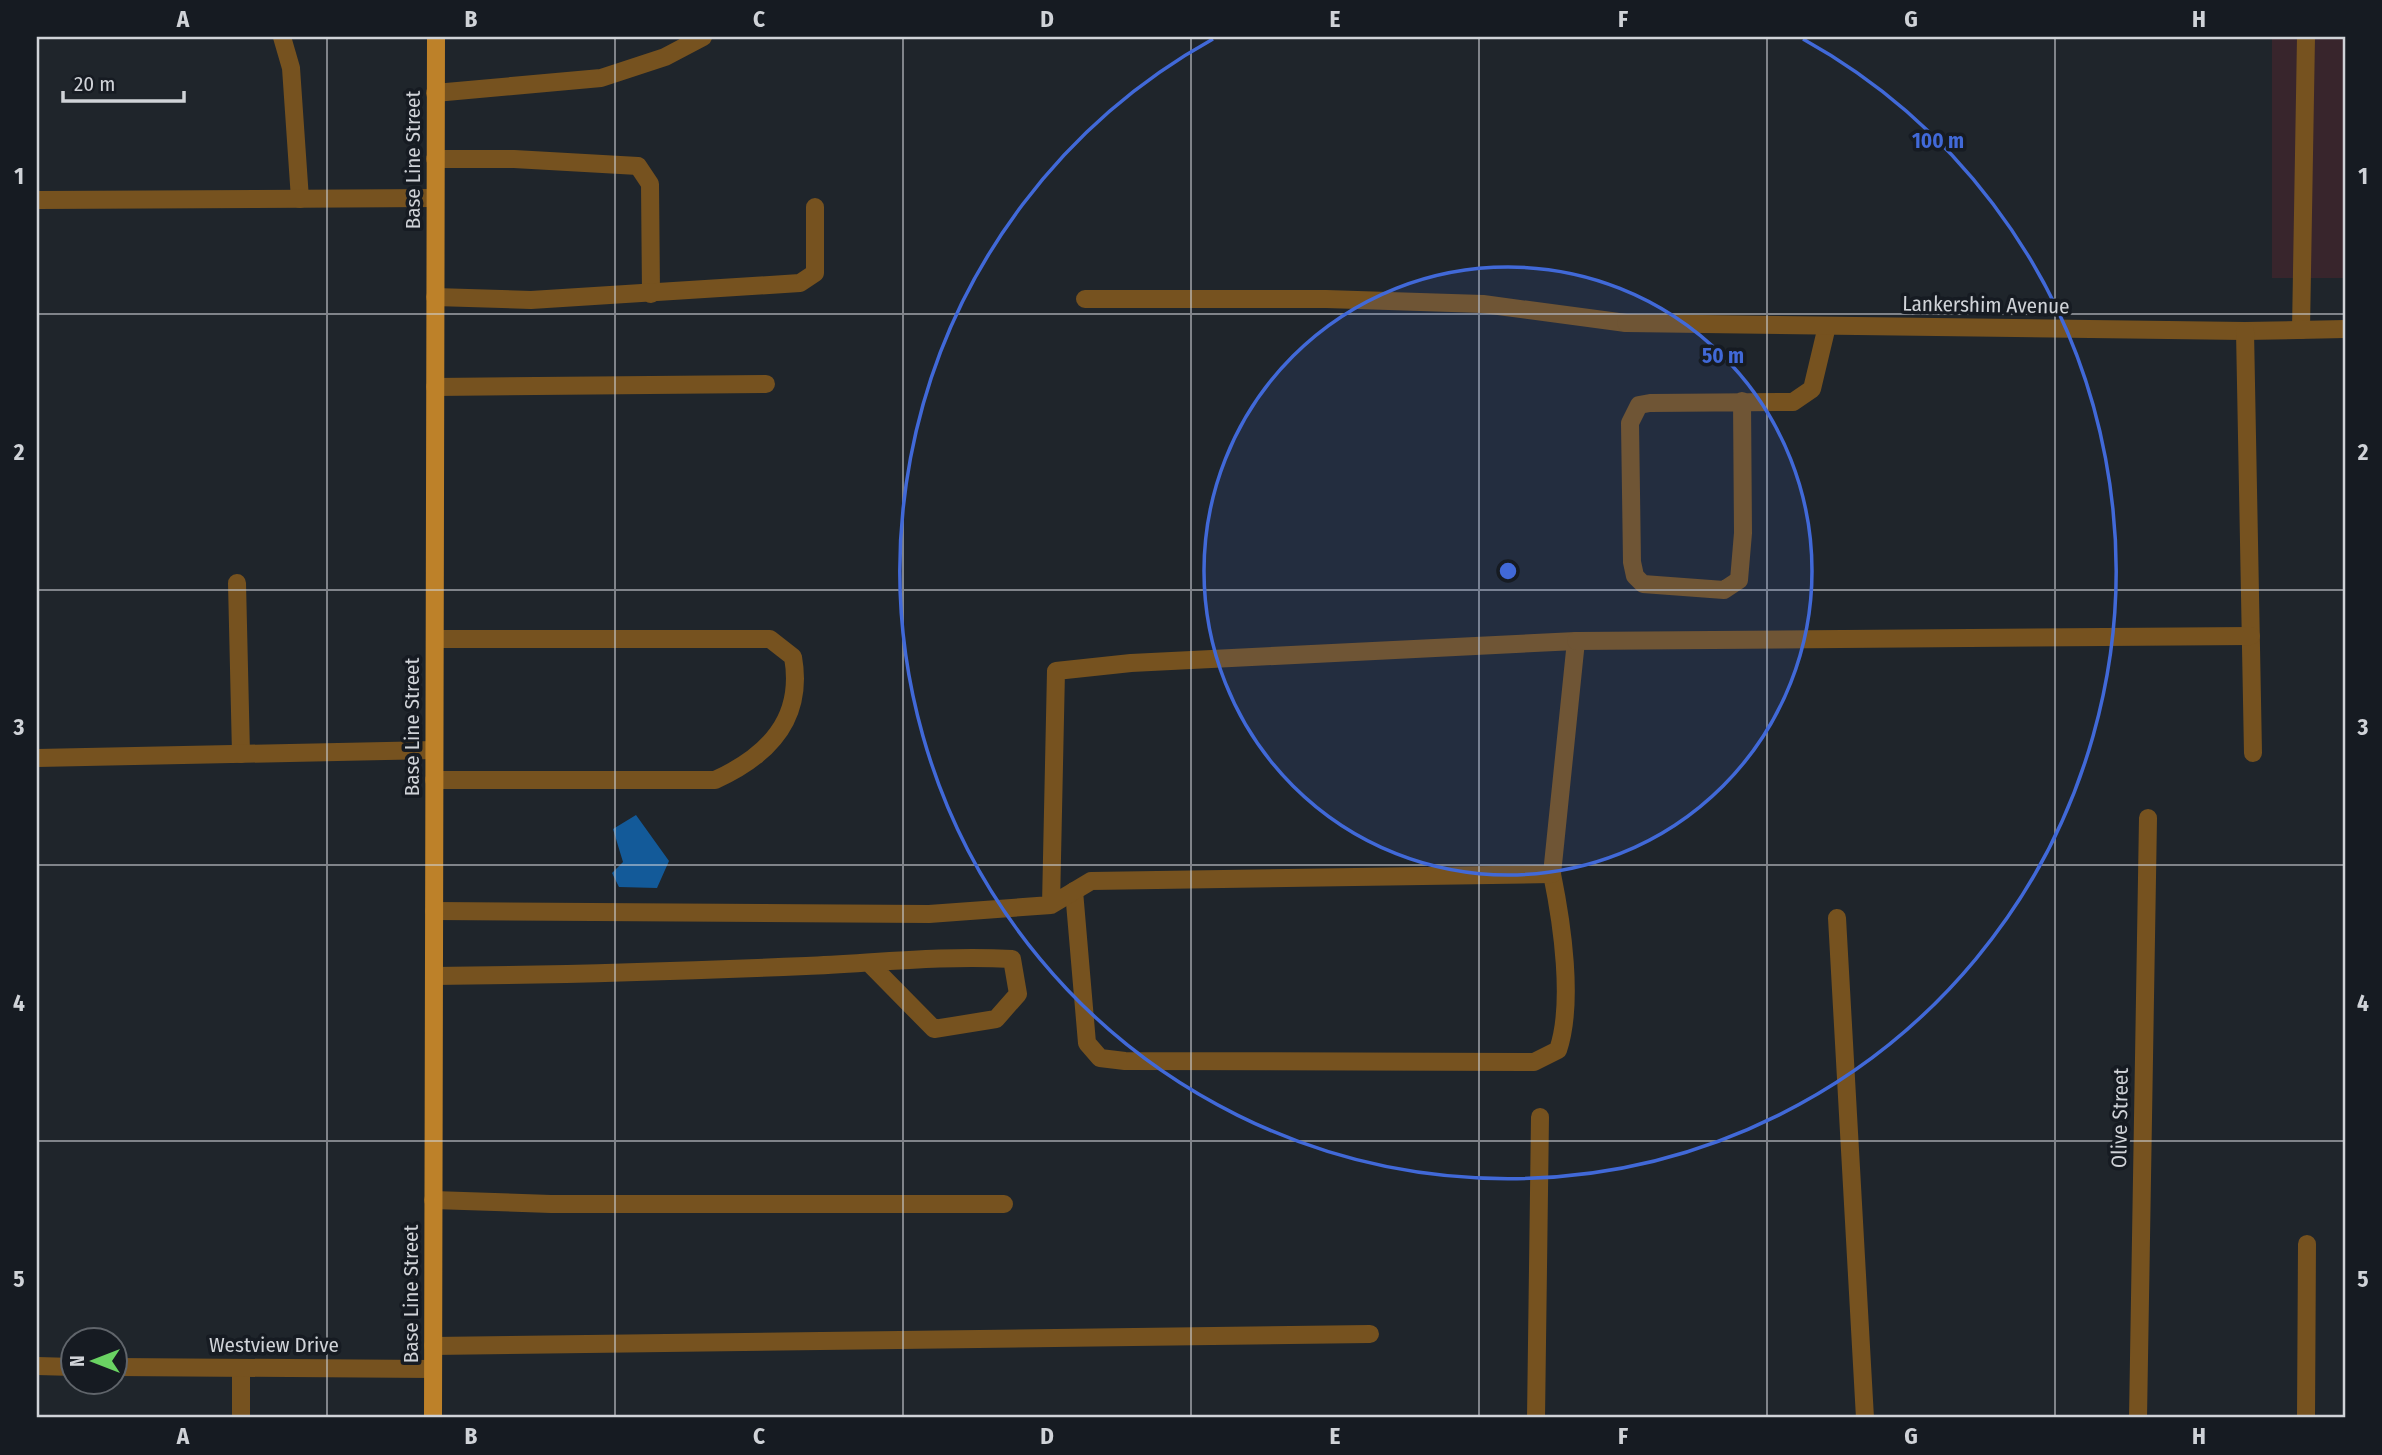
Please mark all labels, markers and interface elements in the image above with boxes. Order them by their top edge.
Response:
text: A [176,5,190,33]
text: B [465,5,478,33]
text: C [753,5,765,33]
text: D [1040,5,1054,33]
text: E [1330,5,1341,33]
text: F [1618,5,1628,33]
text: G [1904,5,1918,33]
text: H [2192,5,2206,33]
scale bar [63,60,184,104]
text: 20 m [74,71,115,97]
street label: Base Line Street [400,91,426,229]
text: 100 m [1912,128,1964,154]
text: 1 [14,162,24,190]
text: 1 [2358,162,2368,190]
street label: Lankershim Avenue [1902,291,2070,319]
text: 50 m [1702,343,1744,369]
text: 2 [13,438,25,466]
text: 2 [2357,438,2369,466]
centre of rings [1496,559,1520,583]
street label: Base Line Street [399,658,425,796]
text: 3 [13,713,25,741]
text: 3 [2357,713,2369,741]
text: 4 [13,989,25,1017]
text: 4 [2357,989,2369,1017]
street label: Olive Street [2106,1068,2134,1168]
street label: Base Line Street [398,1225,424,1363]
text: 5 [13,1265,25,1293]
text: 5 [2357,1265,2369,1293]
north arrow [60,1326,130,1396]
street label: Westview Drive [209,1332,339,1358]
text: N [66,1355,89,1367]
text: A [176,1422,190,1450]
text: B [465,1422,478,1450]
text: C [753,1422,765,1450]
text: D [1040,1422,1054,1450]
text: E [1330,1422,1341,1450]
text: F [1618,1422,1628,1450]
text: G [1904,1422,1918,1450]
text: H [2192,1422,2206,1450]

